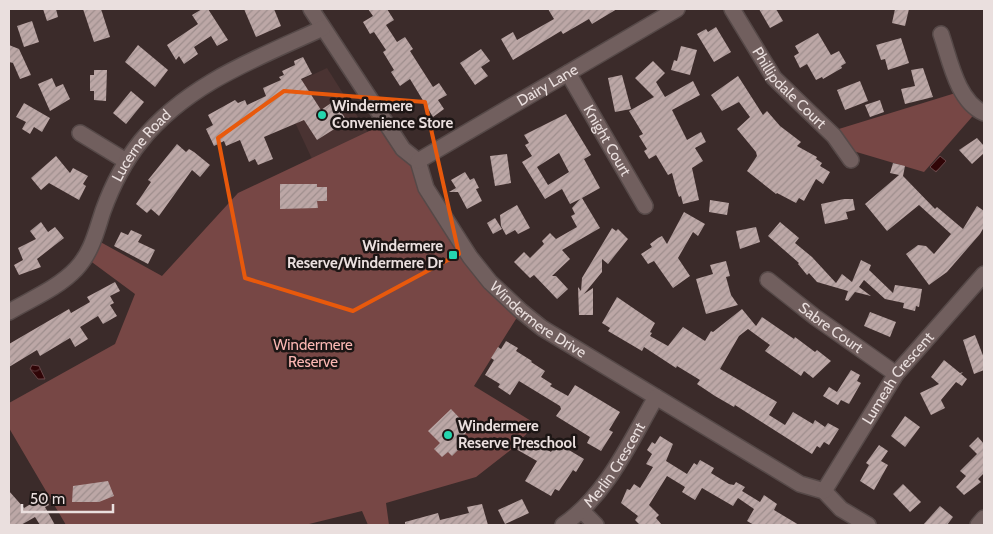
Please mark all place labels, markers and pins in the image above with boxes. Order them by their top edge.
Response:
place label: Windermere Convenience Store [332,97,453,132]
marker: Windermere Convenience Store [316,109,328,121]
place label: Windermere Reserve/Windermere Dr [287,237,443,272]
marker: Windermere Reserve/Windermere Dr [447,249,459,261]
place label: Windermere Reserve Preschool [458,417,576,452]
marker: Windermere Reserve Preschool [442,429,454,441]

